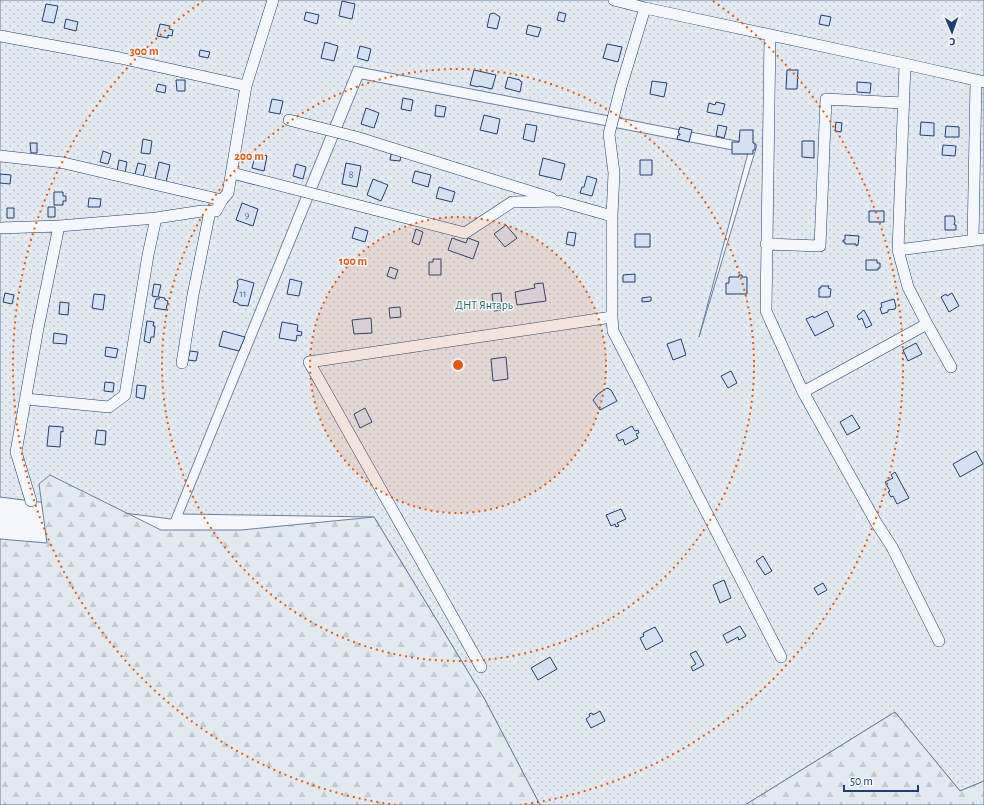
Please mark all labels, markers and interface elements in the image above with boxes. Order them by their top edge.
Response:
north arrow [932,12,972,52]
text: С [949,36,956,47]
text: 300 m [129,45,159,57]
text: 200 m [234,150,264,162]
house number: 8 [349,170,354,180]
house number: 9 [245,210,250,220]
text: 100 m [339,255,367,267]
house number: 11 [240,289,246,299]
park label: ДНТ Янтарь [455,299,513,311]
centre of rings [451,358,465,372]
scale bar [844,767,918,793]
text: 50 m [850,775,873,787]

